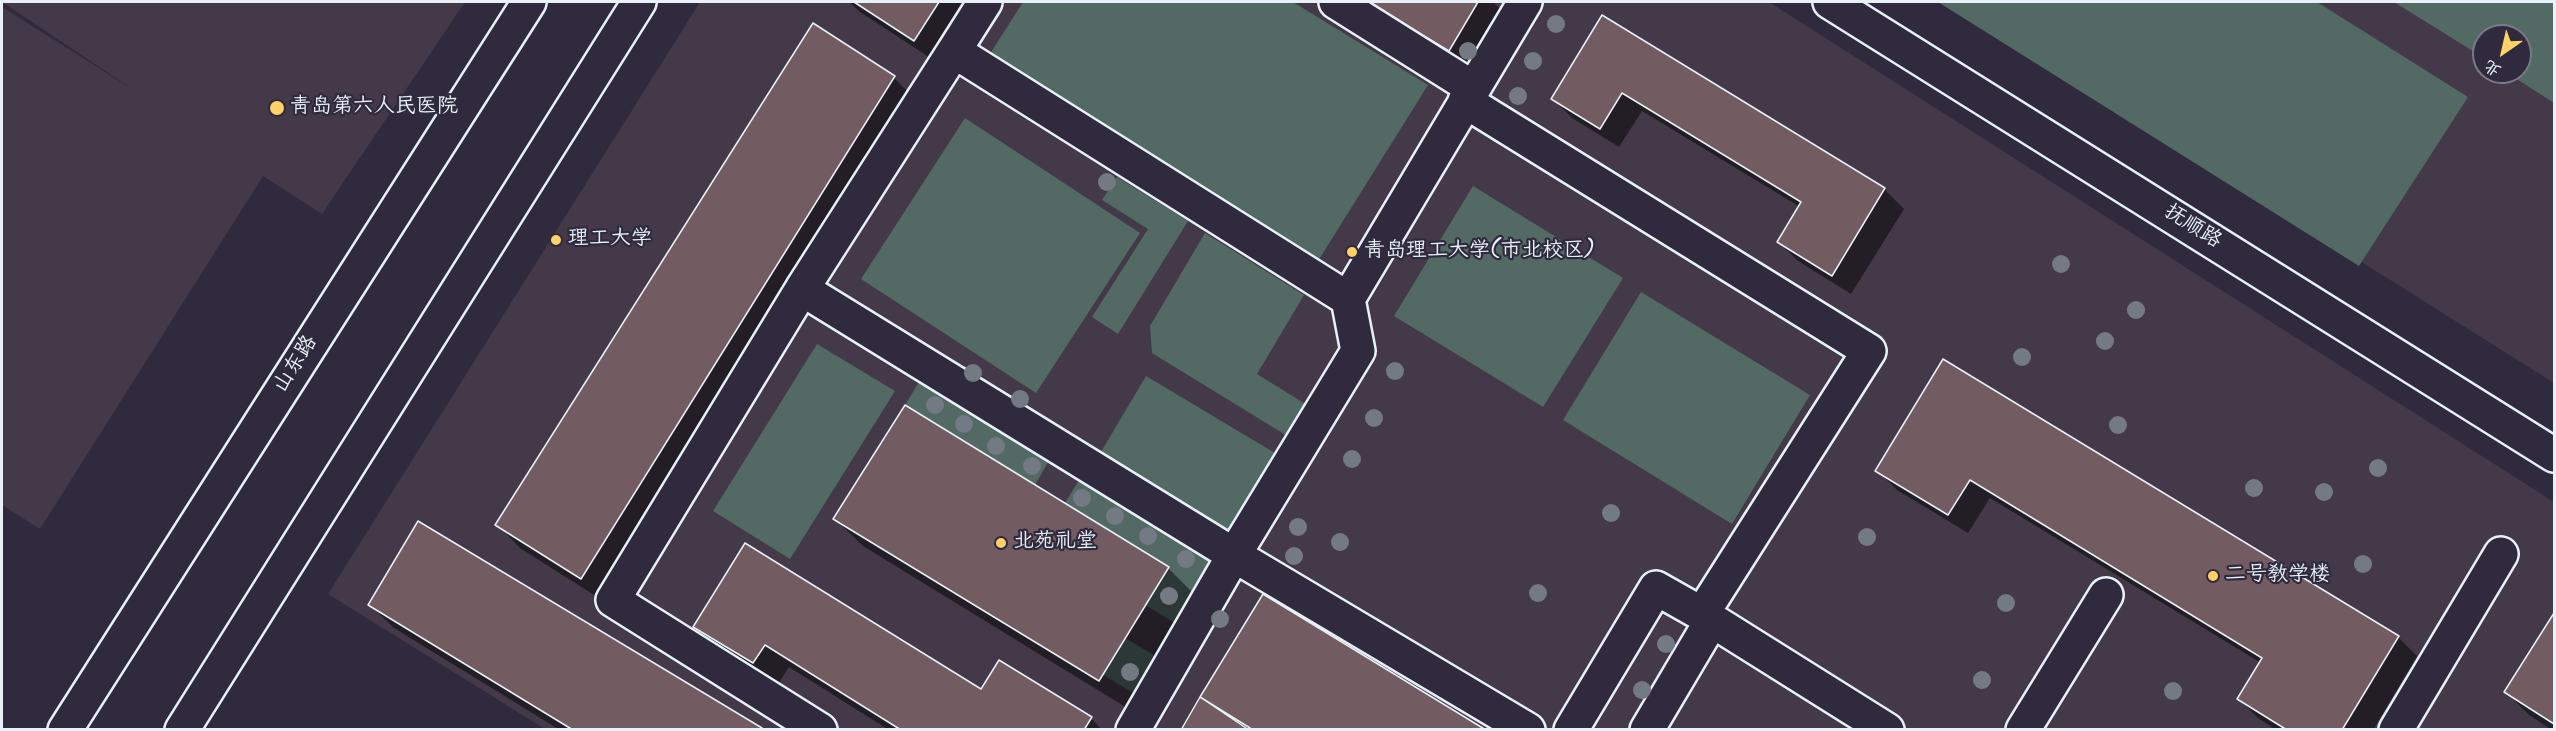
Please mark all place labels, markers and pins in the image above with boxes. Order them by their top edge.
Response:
place label: 青岛第六人民医院 [290,95,458,121]
marker: 青岛第六人民医院 [268,99,286,117]
place label: 理工大学 [568,227,652,253]
marker: 理工大学 [549,233,563,247]
place label: 青岛理工大学(市北校区) [1364,239,1595,265]
marker: 青岛理工大学(市北校区) [1345,245,1359,259]
place label: 北苑礼堂 [1013,530,1097,556]
marker: 北苑礼堂 [994,536,1008,550]
place label: 二号教学楼 [2225,563,2330,589]
marker: 二号教学楼 [2206,569,2220,583]

